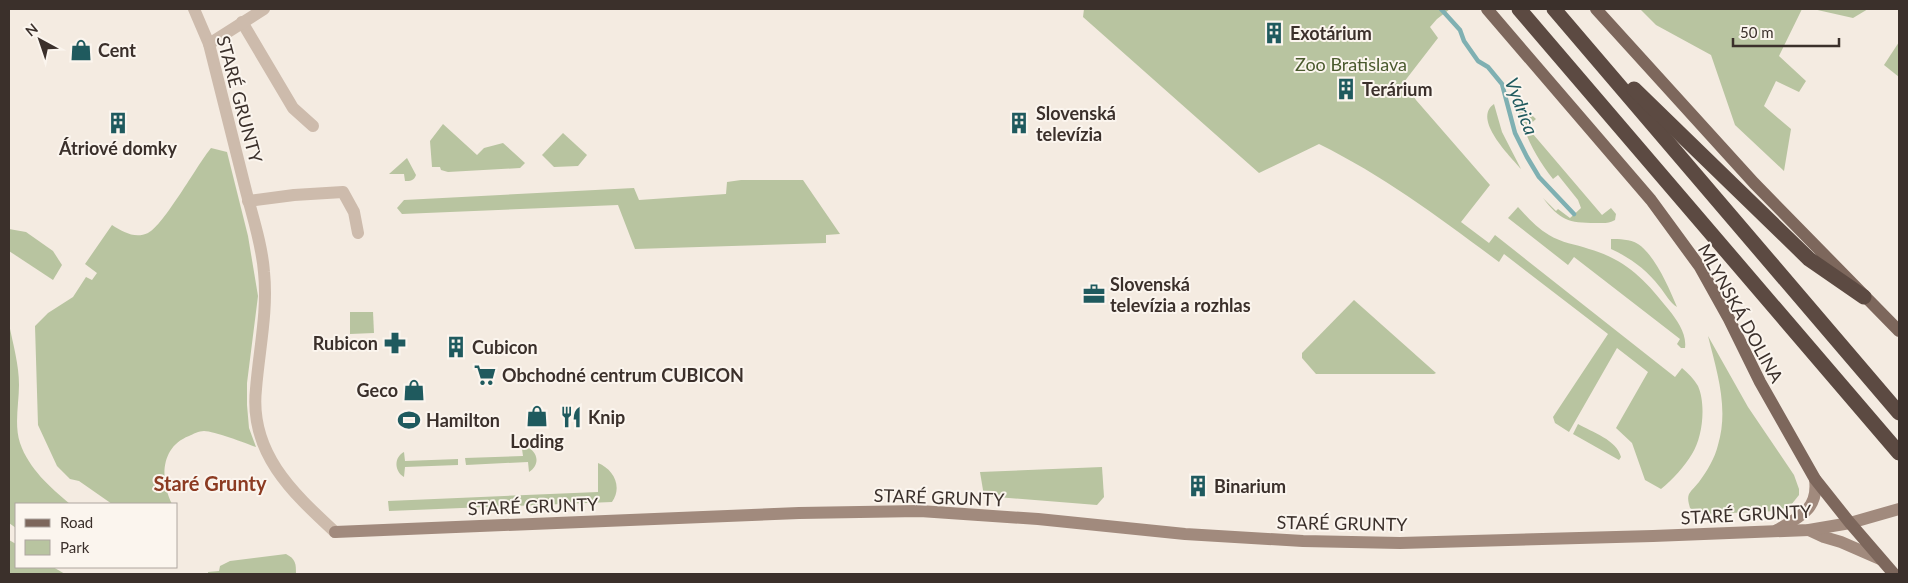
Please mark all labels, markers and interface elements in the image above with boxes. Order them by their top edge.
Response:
north arrow [15,15,65,65]
scale bar [1733,15,1839,47]
text: N [22,20,41,40]
building icon: Exotárium [1261,20,1287,46]
place label: Exotárium [1290,22,1372,44]
text: 50 m [1740,23,1774,41]
street label: STARÉ GRUNTY [212,33,268,166]
shop icon: Cent [68,37,94,63]
place label: Cent [98,39,136,61]
park label: Zoo Bratislava [1295,53,1407,75]
water label: Vydrica [1501,74,1543,138]
building icon: Terárium [1333,76,1359,102]
place label: Terárium [1362,78,1433,100]
place label: Slovenská televízia [1036,102,1116,145]
building icon: Átriové domky [105,110,131,136]
building icon: Slovenská televízia [1006,110,1032,136]
place label: Átriové domky [58,137,177,159]
street label: MLYNSKÁ DOLINA [1694,240,1789,387]
place label: Slovenská televízia a rozhlas [1110,273,1251,316]
office icon: Slovenská televízia a rozhlas [1081,281,1107,307]
pharmacy icon: Rubicon [382,330,408,356]
place label: Rubicon [313,332,378,354]
building icon: Cubicon [443,334,469,360]
place label: Cubicon [472,336,538,358]
supermarket icon: Obchodné centrum CUBICON [472,362,498,388]
place label: Obchodné centrum CUBICON [502,364,744,386]
shop icon: Geco [401,377,427,403]
place label: Geco [357,379,398,401]
shop icon: Loding [524,403,550,429]
restaurant icon: Knip [558,404,584,430]
place label: Knip [588,406,625,428]
sports icon: Hamilton [396,407,422,433]
place label: Hamilton [426,409,500,431]
place label: Loding [510,430,564,452]
district label: Staré Grunty [153,471,267,495]
building icon: Binarium [1185,473,1211,499]
place label: Binarium [1214,475,1286,497]
street label: STARÉ GRUNTY [873,484,1006,510]
street label: STARÉ GRUNTY [467,493,600,519]
street label: STARÉ GRUNTY [1680,500,1813,528]
legend [15,503,178,568]
street label: STARÉ GRUNTY [1276,511,1408,535]
text: Road [60,513,93,531]
text: Park [60,538,90,556]

